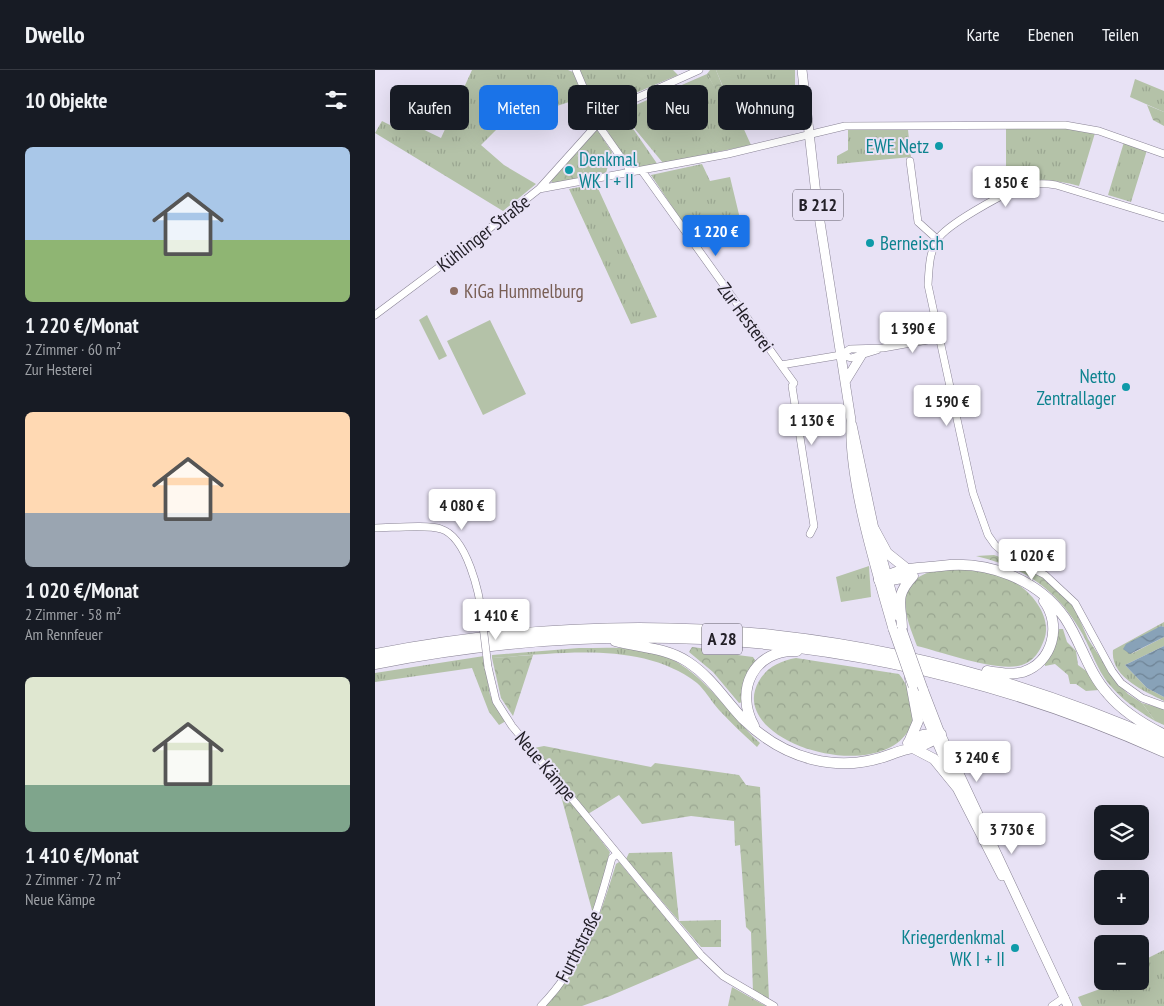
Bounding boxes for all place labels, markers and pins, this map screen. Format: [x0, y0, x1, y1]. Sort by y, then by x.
place label: EWE Netz [866, 134, 929, 158]
marker: EWE Netz [933, 140, 945, 152]
place label: Denkmal WK I + II [579, 147, 638, 193]
marker: Denkmal WK I + II [563, 164, 575, 176]
pin: 1 850 € [960, 166, 1052, 208]
pin: 1 220 € [670, 214, 762, 257]
place label: Berneisch [880, 231, 944, 255]
marker: Berneisch [864, 237, 876, 249]
place label: KiGa Hummelburg [464, 279, 584, 303]
marker: KiGa Hummelburg [448, 285, 460, 297]
pin: 1 390 € [867, 312, 959, 354]
place label: Netto Zentrallager [1036, 364, 1117, 410]
marker: Netto Zentrallager [1120, 381, 1132, 393]
pin: 1 590 € [901, 384, 993, 427]
pin: 1 130 € [766, 404, 858, 446]
pin: 4 080 € [416, 488, 508, 531]
pin: 1 020 € [986, 538, 1078, 581]
pin: 1 410 € [450, 598, 542, 641]
pin: 3 240 € [931, 740, 1023, 783]
pin: 3 730 € [966, 812, 1058, 855]
place label: Kriegerdenkmal WK I + II [902, 925, 1006, 971]
marker: Kriegerdenkmal WK I + II [1009, 942, 1021, 954]

